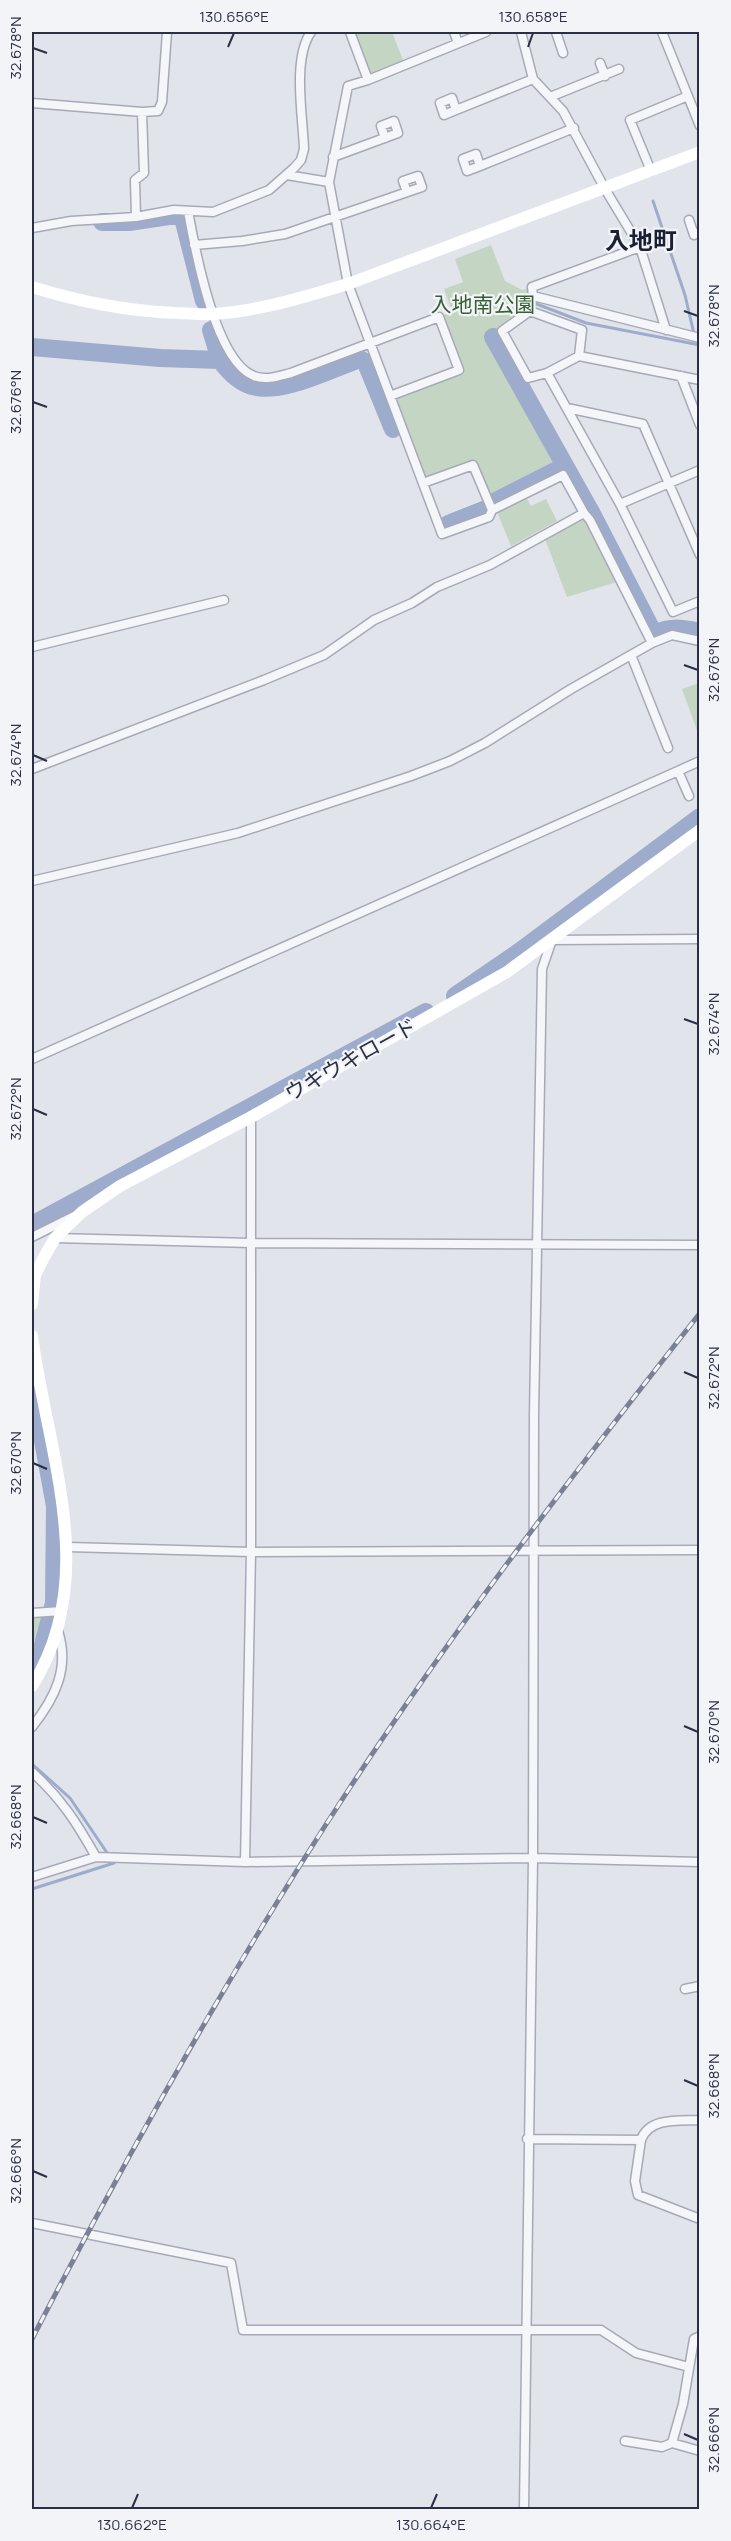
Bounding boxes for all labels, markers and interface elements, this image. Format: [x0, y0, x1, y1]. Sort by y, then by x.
text: 130.656°E [199, 6, 269, 27]
text: 130.658°E [498, 6, 568, 27]
text: 32.678°N [5, 16, 26, 80]
district label: 入地町 [605, 223, 677, 256]
text: 32.678°N [703, 284, 724, 348]
park label: 入地南公園 [431, 290, 536, 318]
text: 32.676°N [5, 370, 26, 434]
text: 32.676°N [703, 638, 724, 702]
text: 32.674°N [5, 724, 26, 786]
text: 32.674°N [703, 993, 724, 1055]
street label: ウキウキロード [279, 1011, 422, 1107]
text: 32.672°N [5, 1077, 26, 1141]
text: 32.672°N [703, 1346, 724, 1410]
text: 32.670°N [5, 1431, 26, 1495]
text: 32.670°N [703, 1700, 724, 1764]
text: 32.668°N [5, 1785, 26, 1850]
text: 32.668°N [703, 2054, 724, 2119]
text: 32.666°N [5, 2138, 26, 2204]
text: 32.666°N [703, 2407, 724, 2473]
text: 130.662°E [97, 2514, 167, 2535]
text: 130.664°E [396, 2514, 466, 2535]

